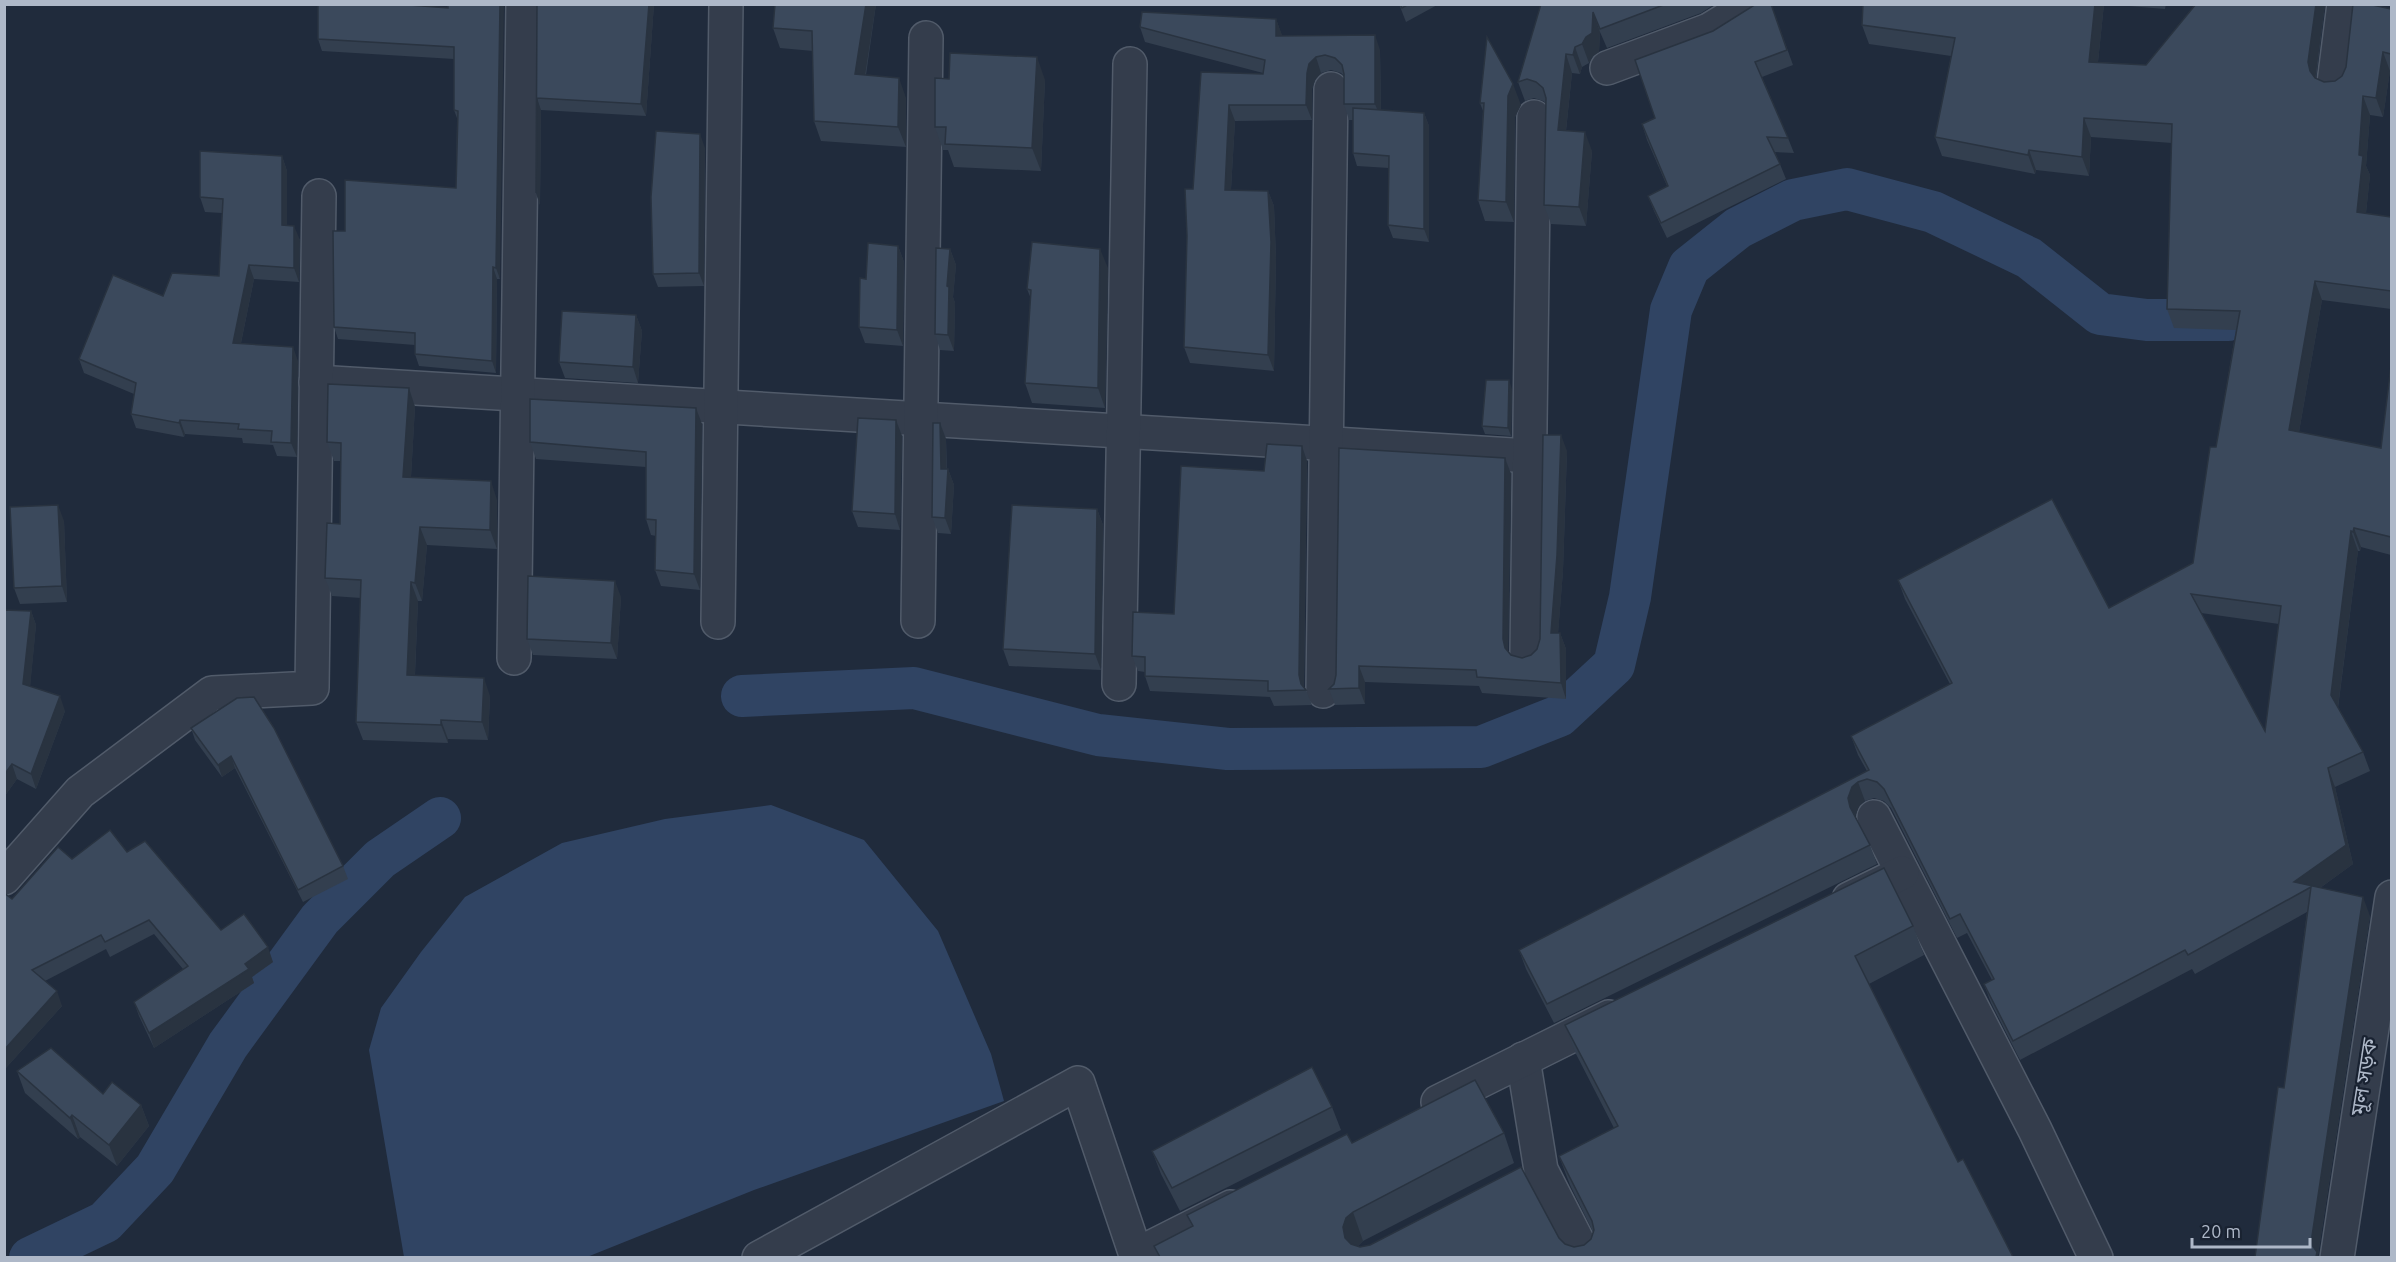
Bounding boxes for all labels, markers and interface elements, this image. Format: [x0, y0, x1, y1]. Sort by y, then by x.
street label: মূল সড়ক [2345, 1035, 2383, 1119]
scale bar [2192, 1211, 2310, 1249]
text: 20 m [2201, 1221, 2241, 1241]

